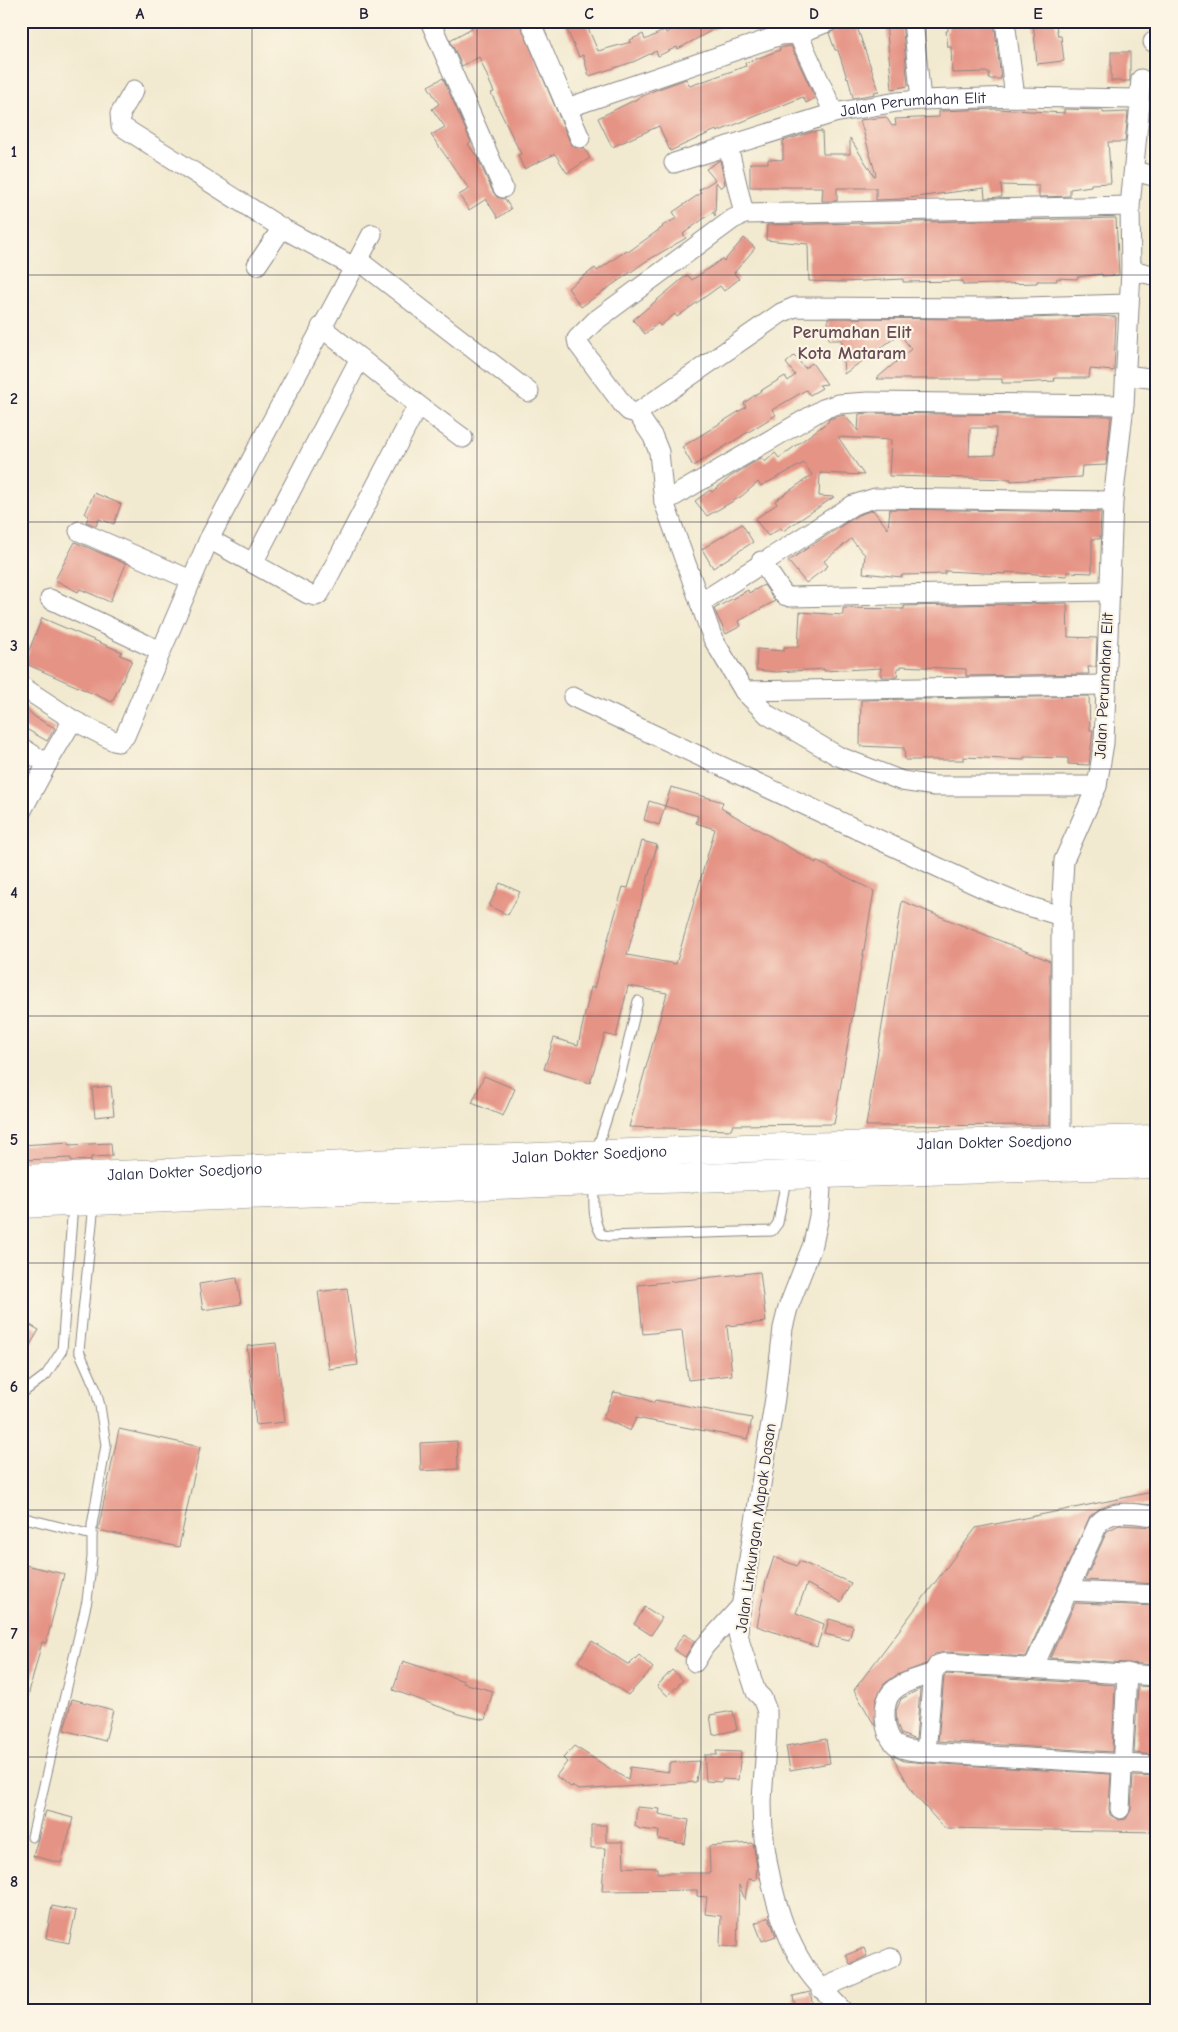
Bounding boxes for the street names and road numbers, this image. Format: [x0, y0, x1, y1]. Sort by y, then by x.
street label: Jalan Perumahan Elit [839, 89, 986, 121]
street label: Jalan Perumahan Elit [1091, 612, 1117, 759]
street label: Jalan Dokter Soedjono [917, 1132, 1072, 1153]
street label: Jalan Dokter Soedjono [512, 1142, 667, 1167]
street label: Jalan Dokter Soedjono [107, 1160, 263, 1184]
street label: Jalan Linkungan Mapak Dasan [732, 1422, 780, 1634]

